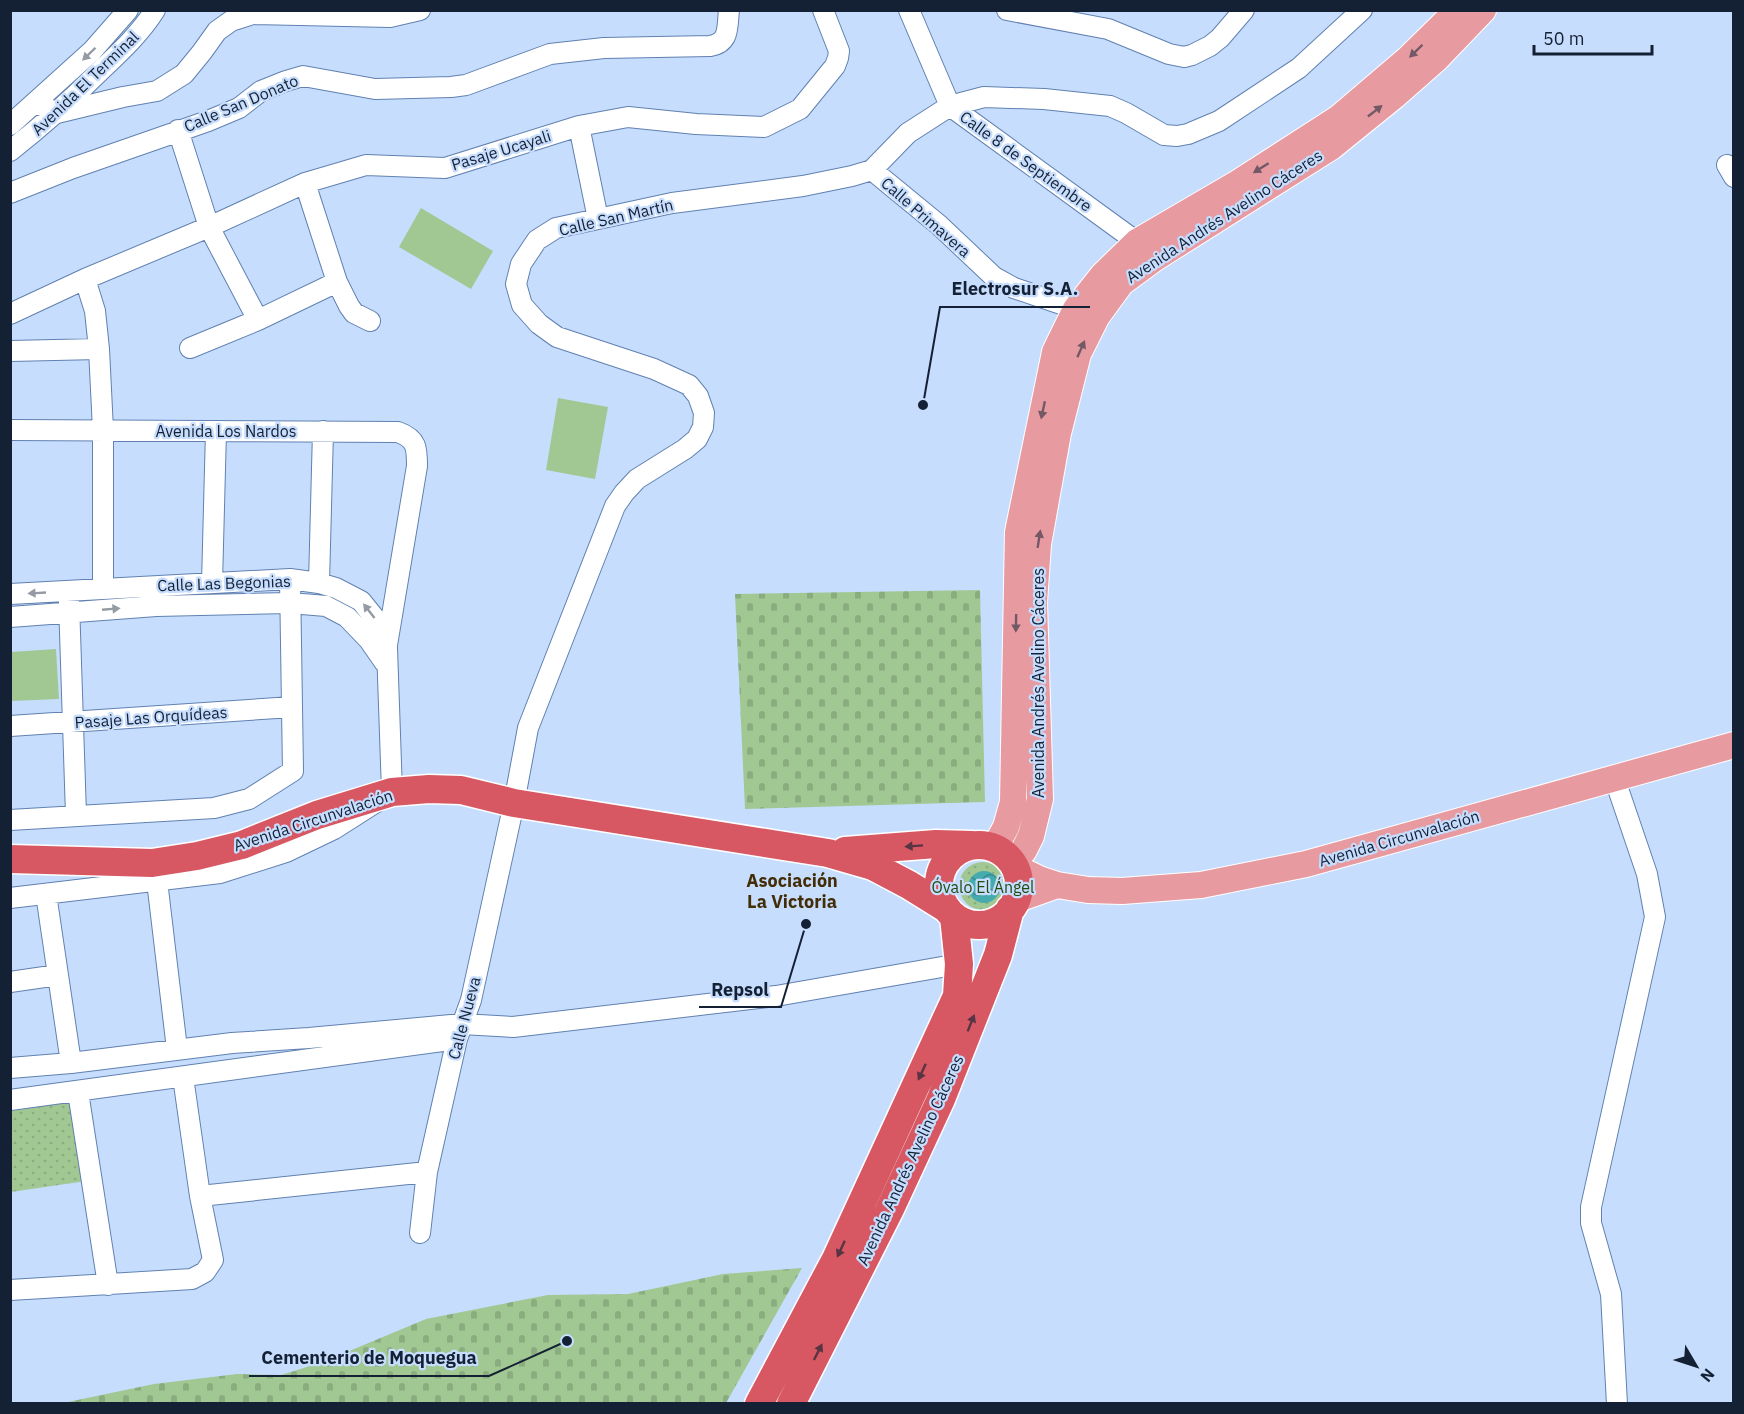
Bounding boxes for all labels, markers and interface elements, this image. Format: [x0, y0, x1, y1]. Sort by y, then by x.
scale bar [1534, 18, 1652, 56]
street label: Avenida El Terminal [27, 27, 143, 139]
text: 50 m [1543, 27, 1585, 50]
one-way arrow [1408, 44, 1423, 58]
one-way arrow [83, 46, 97, 60]
street label: Calle San Donato [181, 70, 301, 136]
one-way arrow [1367, 105, 1383, 118]
street label: Calle 8 de Septiembre [956, 106, 1096, 216]
street label: Pasaje Ucayali [449, 125, 553, 175]
street label: Avenida Andrés Avelino Cáceres [1122, 145, 1326, 287]
one-way arrow [1253, 162, 1269, 174]
street label: Calle Primavera [877, 173, 975, 262]
street label: Calle San Martín [557, 194, 675, 240]
callout: Electrosur S.A. [940, 271, 1090, 307]
text: Electrosur S.A. [952, 277, 1078, 300]
one-way arrow [1077, 340, 1086, 358]
one-way arrow [1038, 401, 1047, 420]
street label: Avenida Los Nardos [155, 421, 297, 441]
one-way arrow [1035, 529, 1044, 548]
street label: Avenida Andrés Avelino Cáceres [1028, 568, 1048, 798]
street label: Calle Las Begonias [157, 571, 291, 595]
one-way arrow [27, 588, 46, 597]
one-way arrow [363, 603, 376, 619]
one-way arrow [101, 605, 120, 614]
one-way arrow [1011, 614, 1021, 633]
street label: Pasaje Las Orquídeas [74, 702, 228, 732]
street label: Avenida Circunvalación [231, 785, 395, 855]
street label: Avenida Circunvalación [1316, 805, 1482, 871]
one-way arrow [904, 841, 923, 851]
district label: Asociación La Victoria [746, 869, 838, 913]
park label: Óvalo El Ángel [932, 876, 1034, 897]
callout: Repsol [699, 971, 781, 1007]
street label: Calle Nueva [443, 974, 485, 1062]
text: Repsol [711, 978, 769, 1001]
one-way arrow [966, 1013, 976, 1031]
street label: Avenida Andrés Avelino Cáceres [852, 1051, 968, 1269]
one-way arrow [918, 1064, 927, 1081]
one-way arrow [836, 1241, 845, 1258]
north arrow [1666, 1336, 1726, 1396]
callout: Cementerio de Moquegua [249, 1340, 489, 1376]
one-way arrow [813, 1343, 823, 1360]
text: Cementerio de Moquegua [261, 1346, 477, 1369]
text: N [1696, 1365, 1719, 1386]

